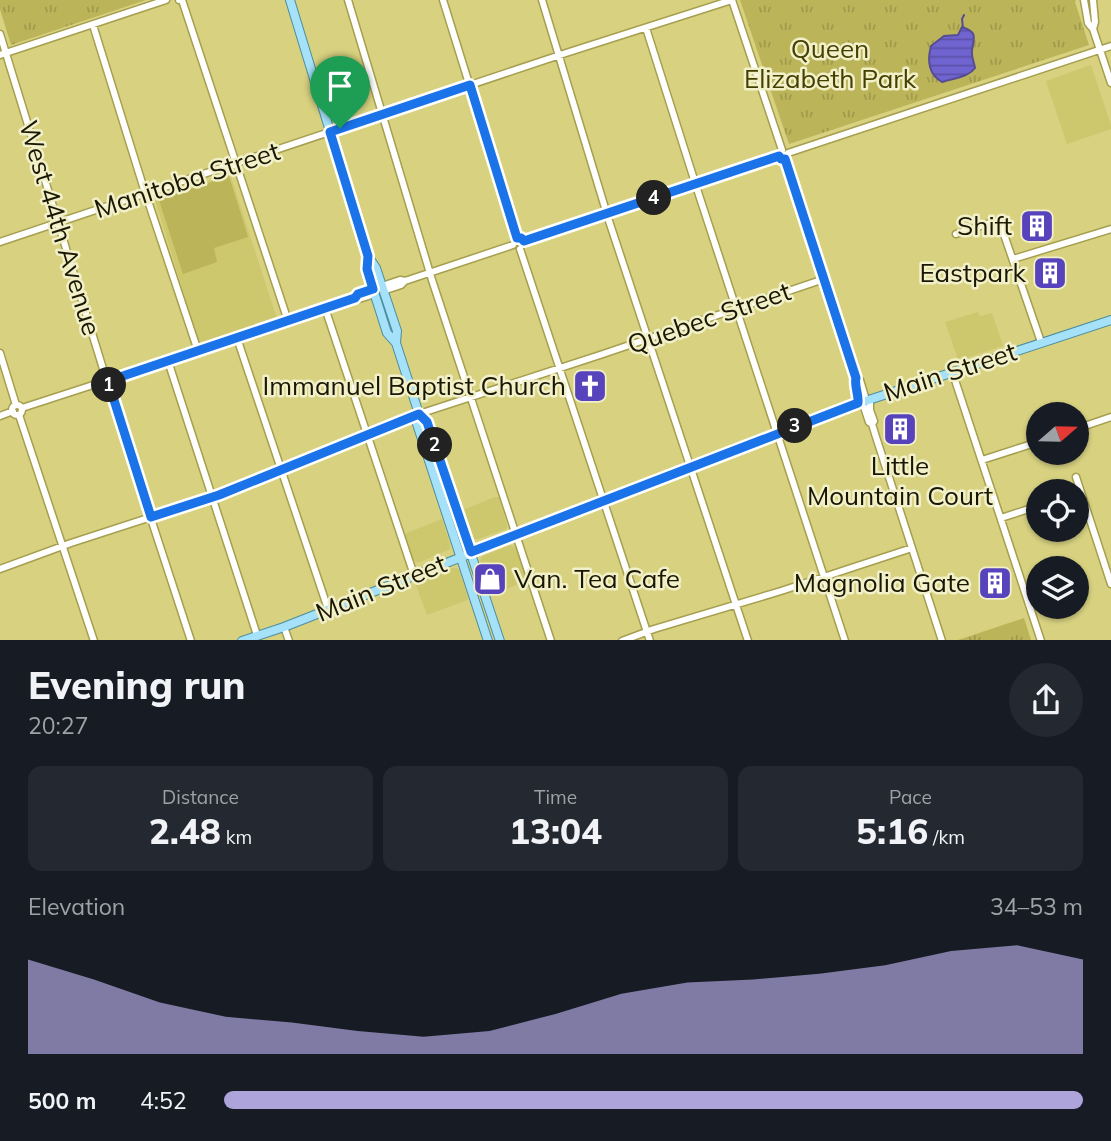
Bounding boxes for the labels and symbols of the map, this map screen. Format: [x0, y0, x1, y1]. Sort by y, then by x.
park label: Queen Elizabeth Park [744, 32, 917, 95]
pin [310, 56, 370, 128]
street label: West 44th Avenue [12, 116, 109, 339]
street label: Manitoba Street [90, 134, 284, 225]
pin: 4 [636, 180, 672, 216]
building icon: Shift [1018, 207, 1056, 245]
place label: Shift [957, 209, 1012, 242]
building icon: Eastpark [1031, 254, 1069, 292]
place label: Eastpark [919, 256, 1027, 289]
street label: Quebec Street [623, 274, 795, 361]
street label: Main Street [879, 335, 1021, 409]
church icon: Immanuel Baptist Church [571, 367, 609, 405]
pin: 1 [92, 368, 126, 402]
place label: Immanuel Baptist Church [263, 369, 566, 402]
north arrow [1026, 402, 1088, 466]
pin: 3 [778, 408, 812, 444]
building icon: Little Mountain Court [881, 410, 919, 448]
pin: 2 [418, 428, 452, 462]
place label: Little Mountain Court [807, 449, 993, 512]
street label: Main Street [311, 546, 451, 629]
shop icon: Van. Tea Cafe [471, 560, 509, 598]
place label: Van. Tea Cafe [514, 562, 680, 595]
building icon: Magnolia Gate [976, 564, 1014, 602]
place label: Magnolia Gate [794, 566, 970, 599]

